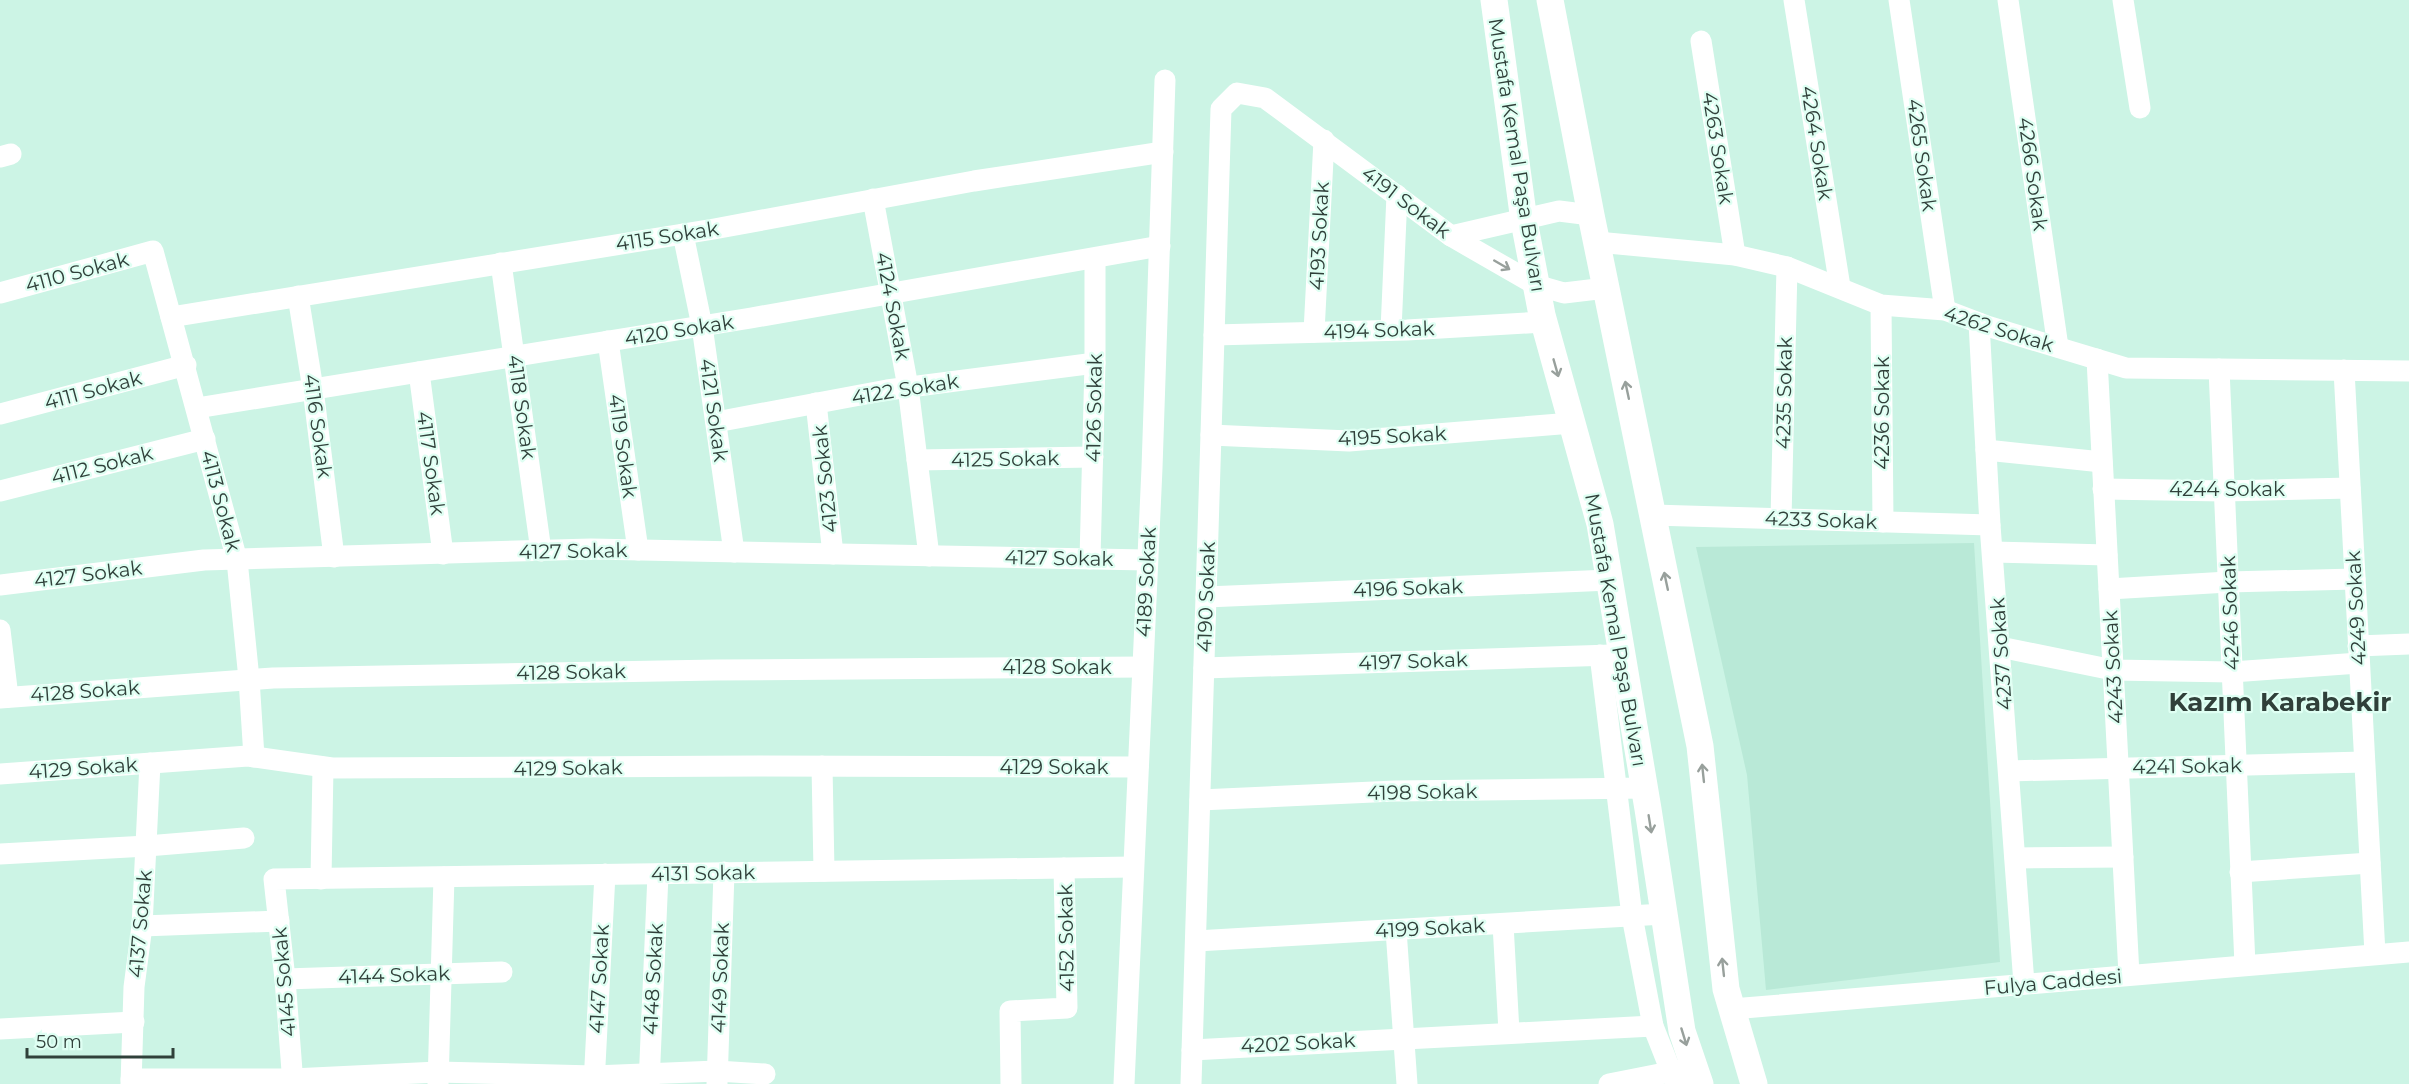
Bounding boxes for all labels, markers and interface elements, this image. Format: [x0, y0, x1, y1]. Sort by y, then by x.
street label: Mustafa Kemal Paşa Bulvarı [1483, 16, 1551, 294]
street label: 4264 Sokak [1796, 84, 1838, 202]
street label: 4263 Sokak [1697, 90, 1739, 206]
street label: 4265 Sokak [1902, 97, 1942, 213]
street label: 4266 Sokak [2013, 116, 2053, 232]
street label: 4191 Sokak [1357, 161, 1455, 243]
street label: 4193 Sokak [1304, 181, 1334, 291]
street label: 4115 Sokak [614, 216, 720, 256]
street label: 4110 Sokak [23, 247, 131, 297]
street label: 4124 Sokak [871, 250, 915, 362]
one-way arrow [1493, 259, 1510, 271]
street label: 4262 Sokak [1941, 301, 2057, 357]
street label: 4120 Sokak [623, 310, 735, 350]
street label: 4194 Sokak [1323, 316, 1435, 344]
street label: 4235 Sokak [1771, 336, 1797, 449]
street label: 4118 Sokak [503, 353, 541, 461]
street label: 4126 Sokak [1081, 353, 1107, 463]
street label: 4236 Sokak [1870, 356, 1894, 470]
street label: 4121 Sokak [695, 357, 733, 463]
one-way arrow [1551, 358, 1562, 377]
street label: 4111 Sokak [42, 365, 144, 415]
street label: 4122 Sokak [850, 369, 960, 409]
street label: 4116 Sokak [299, 372, 337, 480]
one-way arrow [1621, 381, 1632, 401]
street label: 4119 Sokak [604, 392, 642, 500]
street label: 4117 Sokak [412, 410, 450, 516]
street label: 4195 Sokak [1337, 421, 1447, 451]
street label: 4123 Sokak [807, 424, 843, 534]
street label: 4112 Sokak [49, 441, 155, 489]
street label: 4125 Sokak [951, 446, 1059, 472]
street label: 4113 Sokak [196, 448, 246, 554]
street label: 4244 Sokak [2169, 477, 2285, 501]
street label: Mustafa Kemal Paşa Bulvarı [1580, 492, 1652, 768]
street label: 4233 Sokak [1764, 506, 1878, 534]
street label: 4189 Sokak [1131, 526, 1161, 638]
street label: 4127 Sokak [518, 538, 628, 564]
street label: 4190 Sokak [1192, 541, 1220, 653]
street label: 4127 Sokak [1004, 545, 1114, 571]
street label: 4249 Sokak [2341, 550, 2371, 666]
street label: 4127 Sokak [33, 555, 143, 593]
street label: 4246 Sokak [2216, 555, 2244, 671]
one-way arrow [1660, 572, 1671, 592]
street label: 4196 Sokak [1353, 574, 1463, 602]
street label: 4237 Sokak [1985, 597, 2017, 711]
street label: 4243 Sokak [2098, 609, 2128, 724]
street label: 4197 Sokak [1358, 647, 1468, 675]
street label: 4128 Sokak [1002, 655, 1112, 679]
street label: 4128 Sokak [516, 659, 626, 685]
street label: 4128 Sokak [29, 675, 141, 707]
district label: Kazım Karabekir [2168, 686, 2392, 718]
street label: 4129 Sokak [28, 752, 138, 784]
street label: 4241 Sokak [2132, 753, 2242, 779]
street label: 4129 Sokak [513, 755, 623, 781]
street label: 4129 Sokak [999, 755, 1109, 779]
one-way arrow [1697, 763, 1708, 783]
street label: 4198 Sokak [1367, 779, 1477, 805]
one-way arrow [1645, 814, 1656, 833]
street label: 4131 Sokak [651, 860, 755, 886]
street label: 4137 Sokak [123, 869, 157, 979]
street label: 4152 Sokak [1053, 884, 1079, 992]
street label: 4199 Sokak [1374, 913, 1486, 943]
street label: 4149 Sokak [706, 922, 734, 1034]
street label: 4148 Sokak [638, 923, 668, 1035]
street label: 4147 Sokak [584, 924, 614, 1034]
street label: 4145 Sokak [267, 926, 301, 1038]
one-way arrow [1717, 957, 1728, 977]
street label: 4144 Sokak [338, 961, 450, 989]
street label: Fulya Caddesi [1983, 964, 2123, 1000]
scale bar [27, 1021, 172, 1059]
one-way arrow [1679, 1027, 1690, 1046]
street label: 4202 Sokak [1240, 1028, 1356, 1058]
text: 50 m [36, 1031, 82, 1053]

